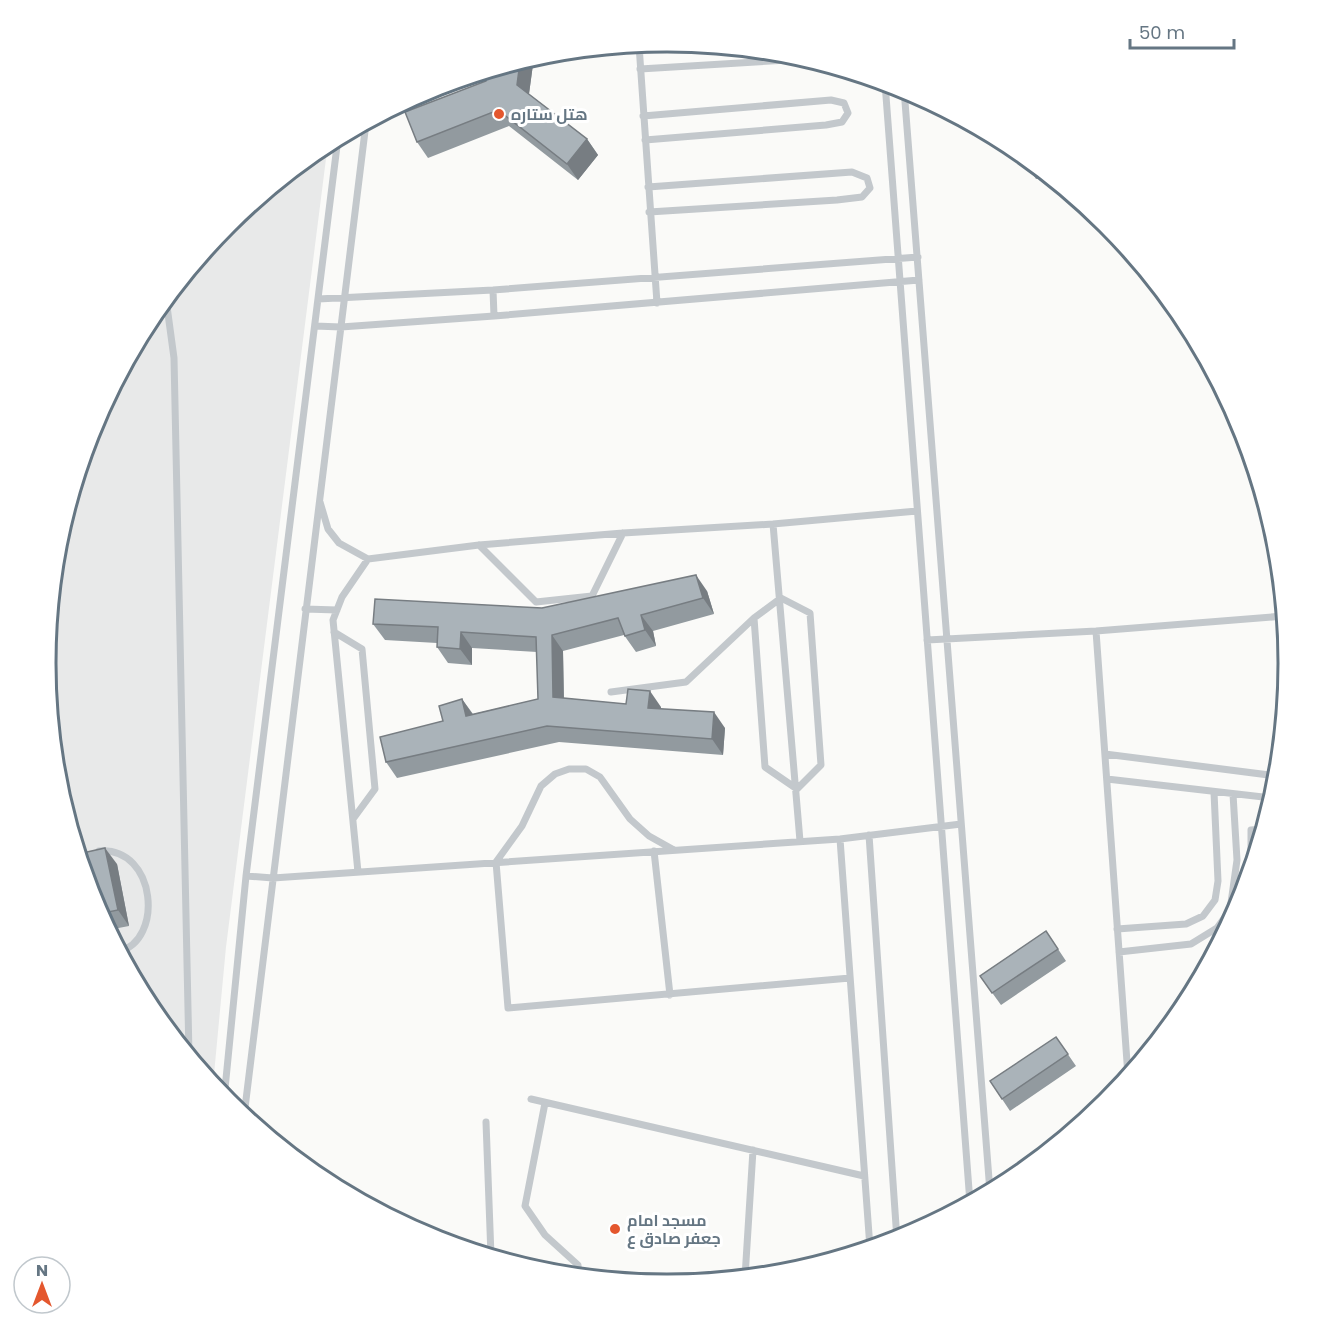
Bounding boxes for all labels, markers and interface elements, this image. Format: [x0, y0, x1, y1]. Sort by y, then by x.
scale bar [1130, 12, 1234, 50]
text: 50 m [1139, 20, 1185, 45]
place label: هتل ستاره [511, 103, 588, 126]
marker: هتل ستاره [492, 107, 506, 121]
place label: مسجد امام جعفر صادق ع [627, 1209, 721, 1250]
marker: مسجد امام جعفر صادق ع [608, 1222, 622, 1236]
north arrow [12, 1255, 72, 1315]
text: N [36, 1259, 48, 1282]

